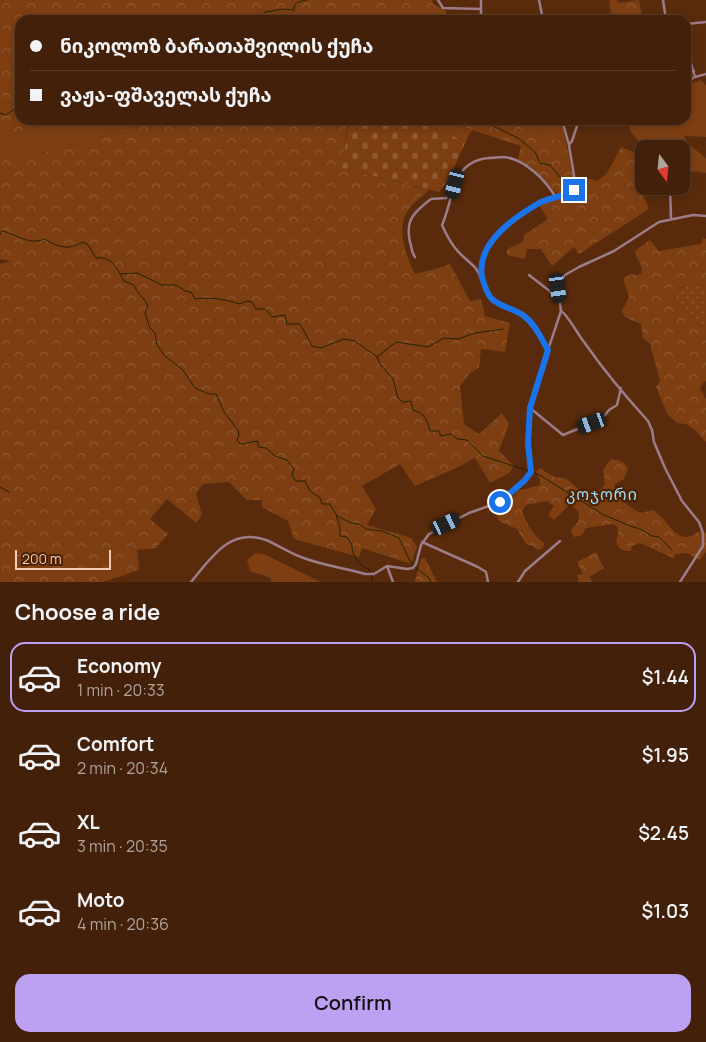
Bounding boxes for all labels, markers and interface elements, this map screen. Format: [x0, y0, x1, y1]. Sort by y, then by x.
text: ნიკოლოზ ბარათაშვილის ქუჩა [60, 33, 373, 59]
text: ვაჟა-ფშაველას ქუჩა [60, 82, 272, 108]
north arrow [635, 140, 690, 195]
map controls [635, 140, 690, 195]
car [444, 168, 465, 200]
route end [563, 179, 585, 201]
car [548, 272, 567, 304]
car [575, 411, 608, 435]
district label: კოჯორი [566, 483, 638, 505]
route start [489, 491, 511, 513]
car [429, 511, 462, 537]
scale bar [15, 547, 111, 570]
text: 200 m [22, 549, 62, 568]
text: Choose a ride [15, 597, 160, 627]
text: Economy [77, 653, 161, 679]
icon: car [17, 655, 62, 700]
text: $1.44 [642, 664, 689, 690]
text: 1 min · 20:33 [77, 679, 165, 701]
text: Comfort [77, 731, 154, 757]
icon: car [17, 733, 62, 778]
text: $1.95 [642, 742, 689, 768]
text: 2 min · 20:34 [77, 757, 168, 779]
text: XL [77, 809, 100, 835]
icon: car [17, 811, 62, 856]
text: $2.45 [638, 820, 689, 846]
text: 3 min · 20:35 [77, 835, 168, 857]
text: Moto [77, 887, 124, 913]
icon: car [17, 889, 62, 934]
text: $1.03 [642, 898, 689, 924]
text: 4 min · 20:36 [77, 913, 169, 935]
button: Confirm [15, 974, 691, 1032]

